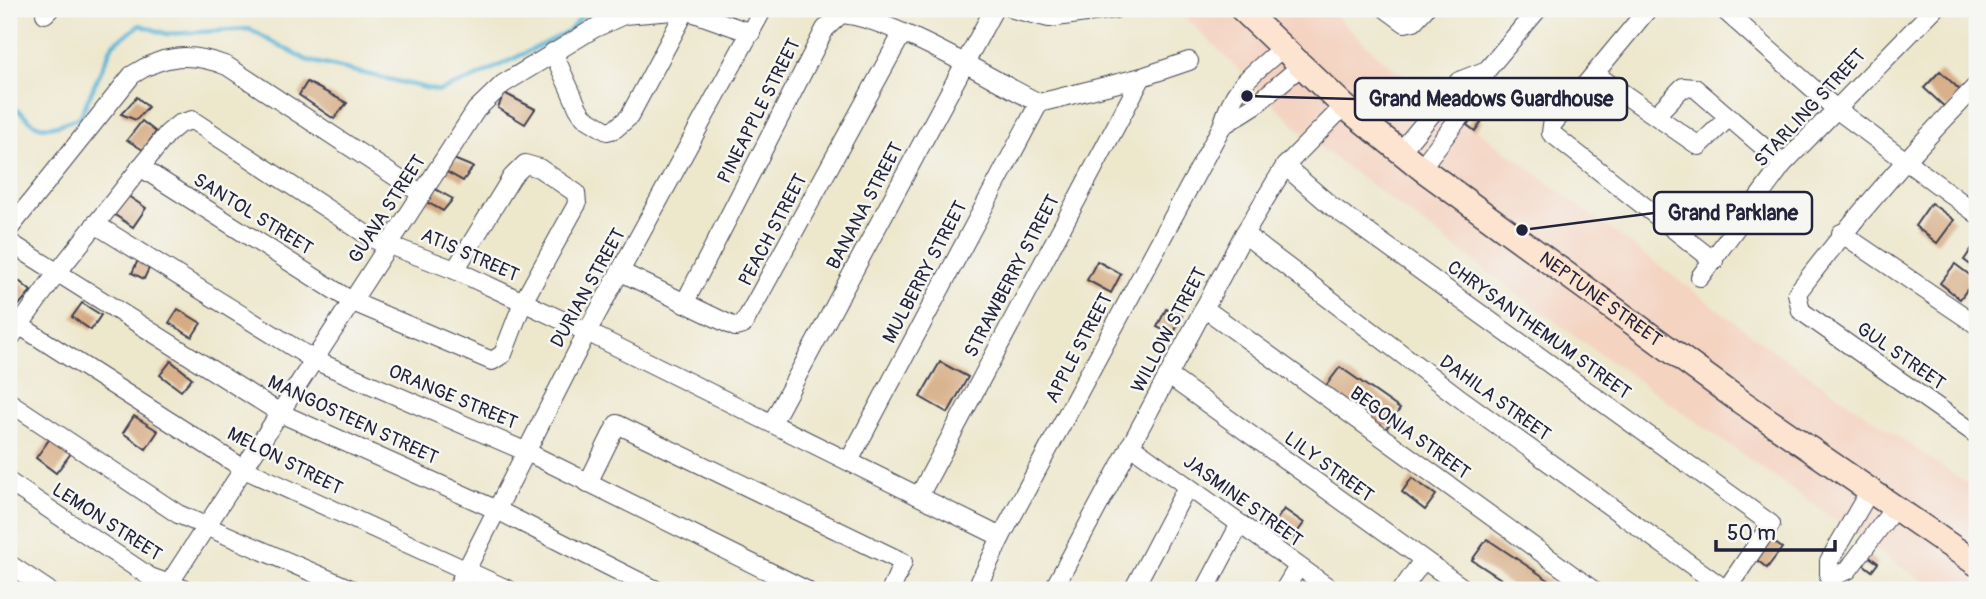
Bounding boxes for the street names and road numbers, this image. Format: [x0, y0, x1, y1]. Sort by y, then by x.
street label: PINEAPPLE STREET [712, 34, 806, 188]
street label: STARLING STREET [1749, 44, 1871, 172]
street label: BANANA STREET [821, 138, 909, 274]
street label: GUAVA STREET [343, 150, 431, 268]
street label: SANTOL STREET [189, 168, 317, 260]
street label: PEACH STREET [733, 170, 813, 290]
street label: STRAWBERRY STREET [959, 191, 1065, 361]
street label: MULBERRY STREET [877, 197, 973, 347]
street label: ATIS STREET [417, 223, 523, 287]
street label: DURIAN STREET [545, 224, 631, 352]
street label: NEPTUNE STREET [1534, 246, 1667, 352]
street label: CHRYSANTHEMUM STREET [1442, 255, 1636, 405]
street label: WILLOW STREET [1126, 263, 1212, 397]
street label: APPLE STREET [1040, 289, 1118, 407]
street label: GUL STREET [1852, 317, 1950, 395]
street label: DAHILA STREET [1435, 350, 1555, 446]
street label: ORANGE STREET [385, 359, 521, 435]
street label: MANGOSTEEN STREET [264, 370, 442, 470]
street label: BEGONIA STREET [1345, 381, 1475, 485]
street label: MELON STREET [223, 422, 347, 500]
street label: LILY STREET [1280, 426, 1378, 508]
street label: JASMINE STREET [1179, 450, 1307, 552]
street label: LEMON STREET [48, 478, 166, 566]

